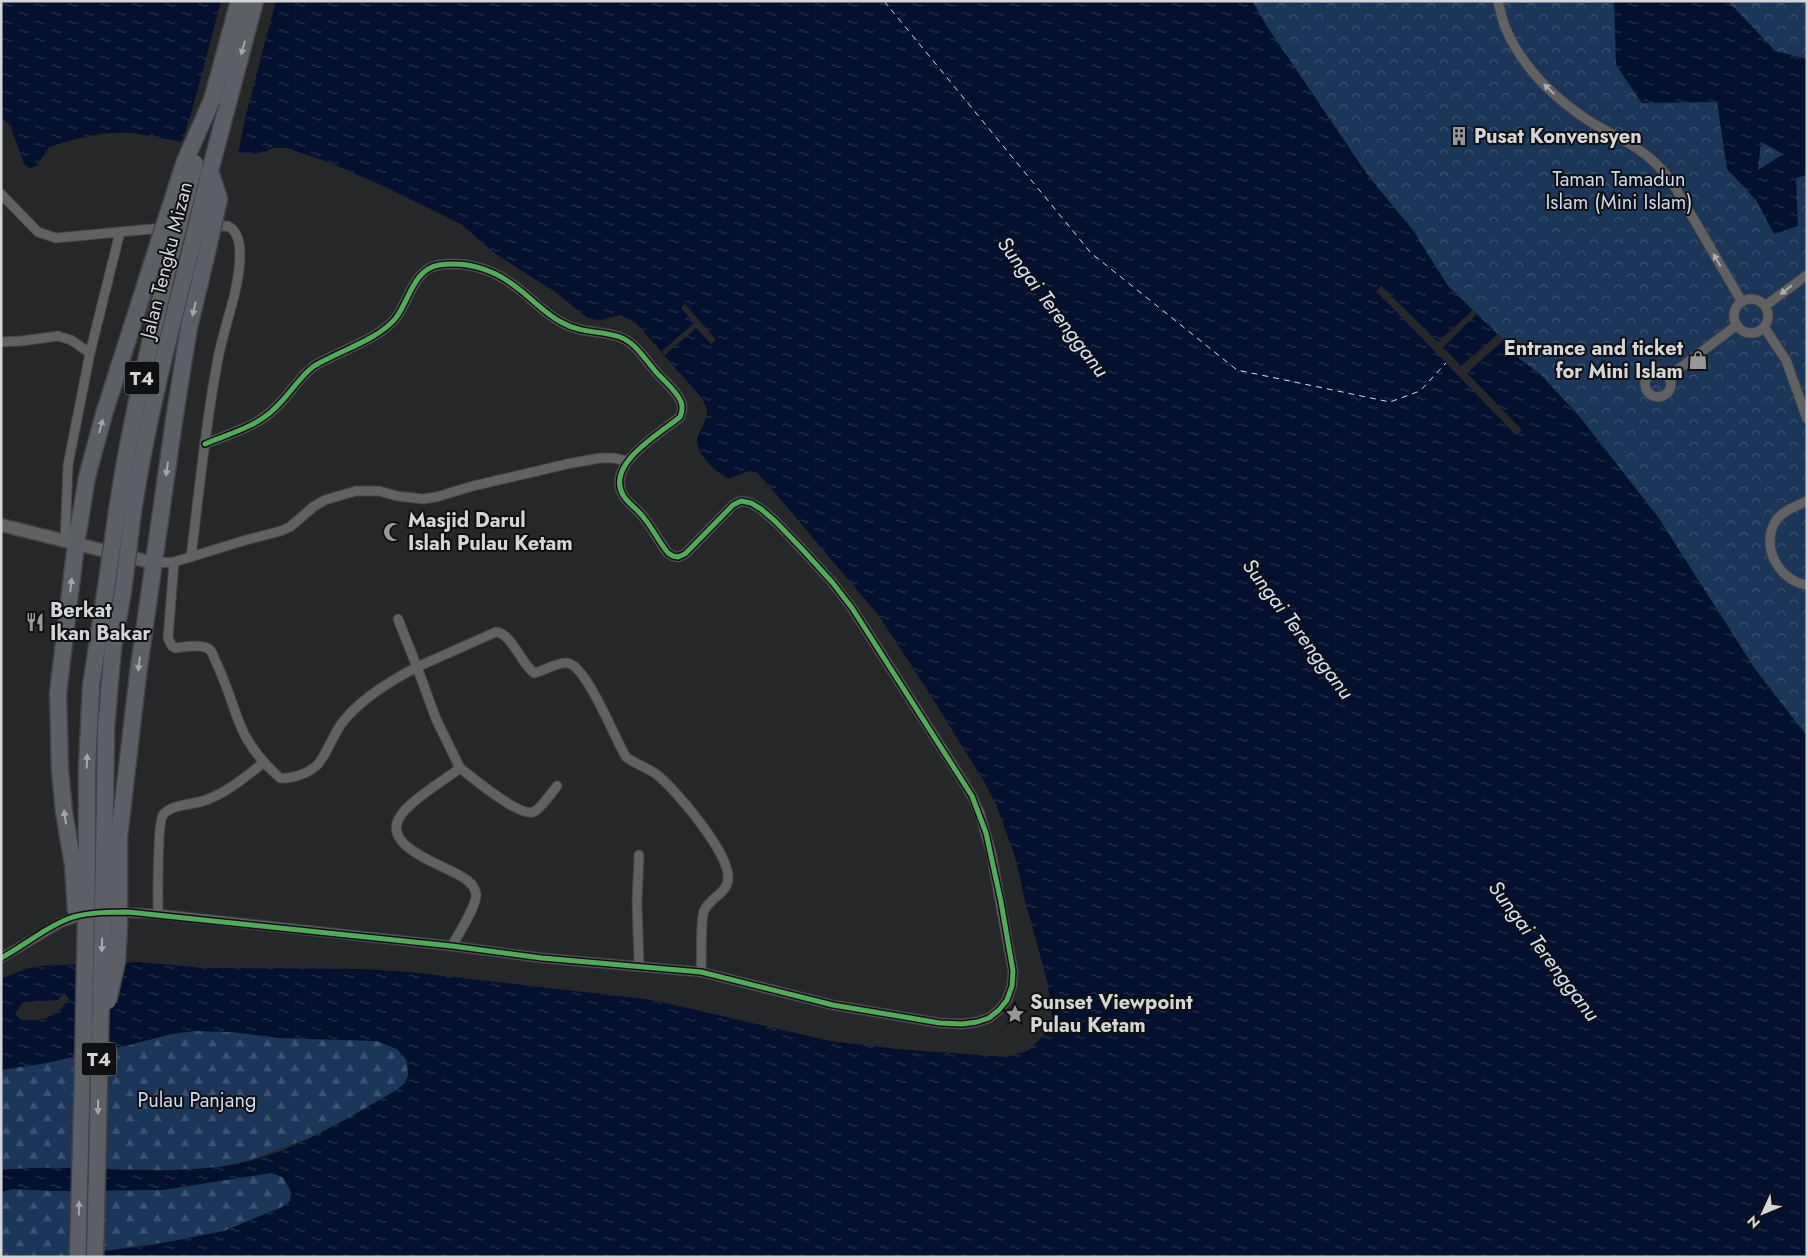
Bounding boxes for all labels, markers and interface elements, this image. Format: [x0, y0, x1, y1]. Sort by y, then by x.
one-way arrow [239, 41, 247, 56]
one-way arrow [1543, 83, 1555, 95]
place label: Pusat Konvensyen [1474, 122, 1642, 151]
building icon: Pusat Konvensyen [1448, 125, 1470, 147]
park label: Taman Tamadun Islam (Mini Islam) [1545, 165, 1693, 217]
street label: Jalan Tengku Mizan [132, 179, 200, 344]
water label: Sungai Terengganu [990, 230, 1116, 384]
one-way arrow [1713, 253, 1722, 266]
one-way arrow [1780, 285, 1793, 296]
one-way arrow [190, 301, 198, 316]
place label: Entrance and ticket for Mini Islam [1504, 334, 1684, 386]
shop icon: Entrance and ticket for Mini Islam [1687, 349, 1709, 371]
road number: T4 [124, 362, 160, 394]
one-way arrow [97, 418, 105, 433]
one-way arrow [163, 461, 171, 477]
place label: Masjid Darul Islah Pulau Ketam [408, 506, 573, 558]
mosque icon: Masjid Darul Islah Pulau Ketam [382, 521, 404, 543]
water label: Sungai Terengganu [1235, 552, 1361, 706]
one-way arrow [67, 577, 75, 593]
place label: Berkat Ikan Bakar [50, 596, 152, 648]
restaurant icon: Berkat Ikan Bakar [24, 611, 46, 633]
one-way arrow [135, 657, 143, 673]
one-way arrow [83, 752, 91, 768]
one-way arrow [61, 808, 69, 824]
water label: Sungai Terengganu [1481, 874, 1607, 1028]
one-way arrow [98, 937, 106, 953]
place label: Sunset Viewpoint Pulau Ketam [1030, 988, 1193, 1040]
place icon: Sunset Viewpoint Pulau Ketam [1004, 1003, 1026, 1025]
road number: T4 [82, 1042, 116, 1076]
park label: Pulau Panjang [138, 1086, 256, 1115]
one-way arrow [94, 1099, 102, 1115]
north arrow [1738, 1188, 1788, 1238]
one-way arrow [75, 1200, 83, 1216]
text: N [1743, 1211, 1765, 1233]

